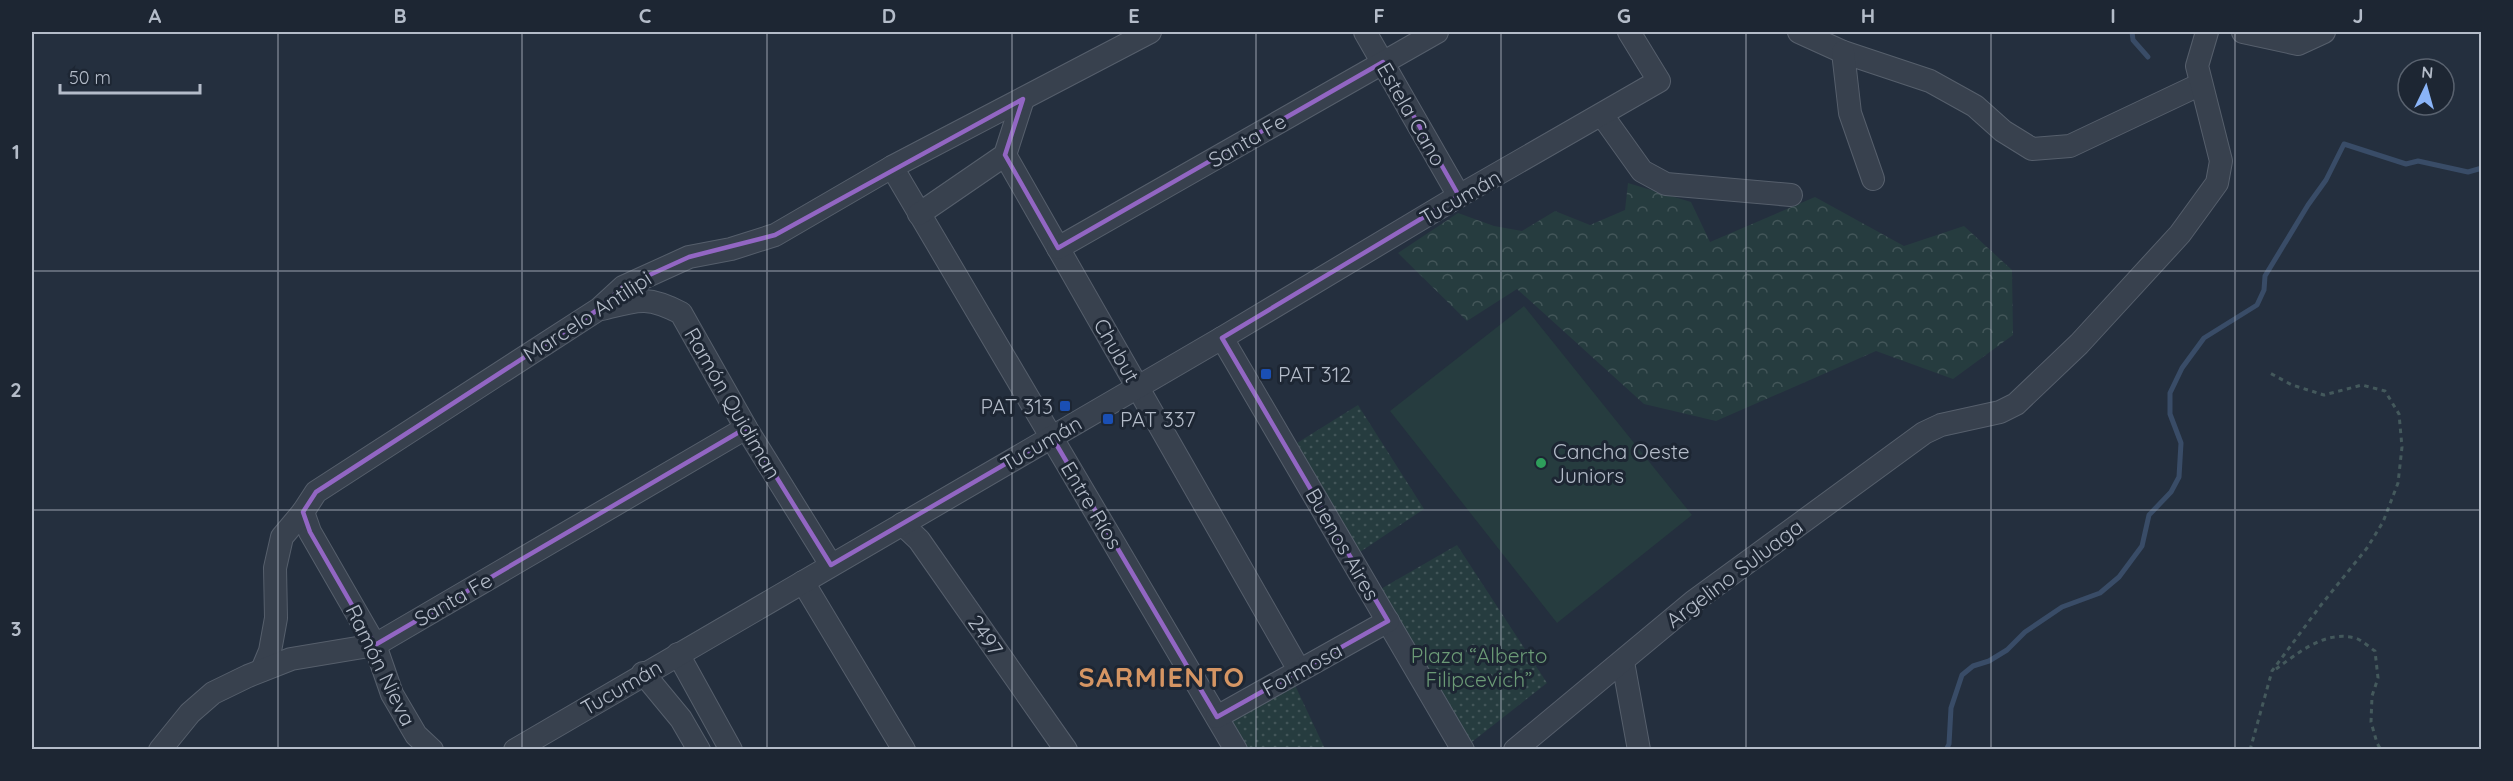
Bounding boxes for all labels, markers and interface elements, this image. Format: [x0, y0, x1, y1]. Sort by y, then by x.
text: A [149, 3, 162, 28]
text: B [393, 3, 407, 28]
text: C [639, 3, 652, 28]
text: D [882, 3, 896, 28]
text: E [1128, 3, 1140, 28]
text: F [1373, 3, 1385, 28]
text: G [1617, 3, 1631, 28]
text: H [1861, 3, 1875, 28]
text: I [2110, 3, 2116, 28]
text: J [2352, 3, 2364, 28]
scale bar [60, 57, 200, 95]
north arrow [2396, 57, 2456, 117]
street label: Estela Cano [1372, 58, 1452, 170]
text: N [2421, 62, 2434, 83]
text: 50 m [69, 66, 111, 89]
street label: Santa Fe [1203, 107, 1291, 173]
text: 1 [12, 139, 20, 164]
street label: Tucumán [1415, 163, 1505, 231]
street label: Marcelo Antilipi [518, 265, 656, 367]
street label: Chubut [1088, 313, 1146, 387]
street label: Ramón Quidiman [679, 323, 787, 483]
place label: PAT 312 [1278, 361, 1351, 387]
marker: PAT 312 [1259, 367, 1273, 381]
text: 2 [10, 377, 22, 402]
place label: PAT 313 [981, 393, 1053, 419]
marker: PAT 313 [1058, 399, 1072, 413]
place label: PAT 337 [1120, 406, 1196, 432]
street label: Tucumán [996, 409, 1086, 477]
marker: PAT 337 [1101, 412, 1115, 426]
place label: Cancha Oeste Juniors [1553, 438, 1690, 488]
marker: Cancha Oeste Juniors [1534, 456, 1548, 470]
street label: Entre Ríos [1056, 457, 1128, 553]
street label: Buenos Aires [1300, 483, 1386, 605]
street label: Argelino Suluaga [1660, 513, 1808, 633]
street label: Santa Fe [409, 566, 497, 632]
street label: Ramón Nieva [340, 600, 422, 730]
street label: 2497 [963, 610, 1009, 661]
text: 3 [11, 616, 21, 641]
street label: Formosa [1258, 637, 1346, 701]
park label: Plaza “Alberto Filipcevich” [1411, 642, 1547, 692]
street label: Tucumán [576, 653, 666, 721]
district label: SARMIENTO [1078, 660, 1246, 694]

